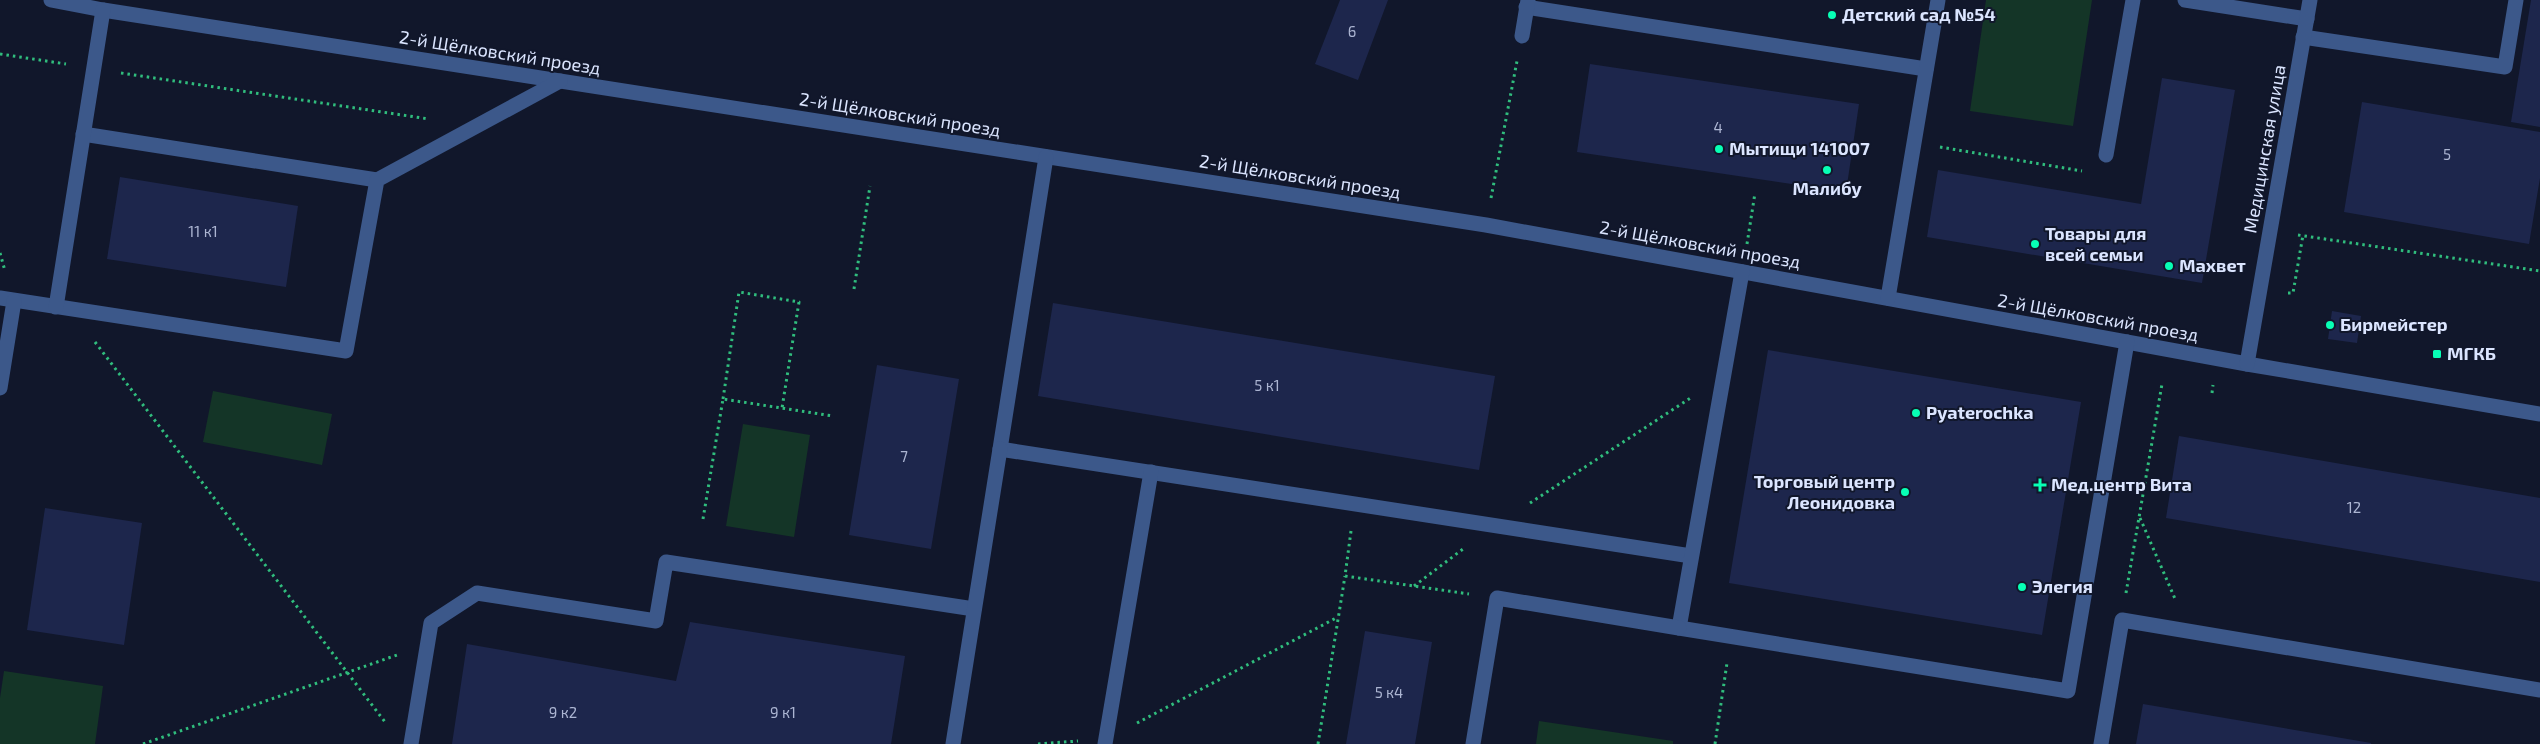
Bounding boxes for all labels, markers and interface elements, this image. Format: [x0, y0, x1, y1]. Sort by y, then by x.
place label: Детский сад №54 [1842, 3, 1996, 25]
marker: Детский сад №54 [1826, 9, 1838, 21]
house number: 6 [1348, 22, 1356, 40]
street label: 2-й Щёлковский проезд [398, 25, 602, 79]
street label: Медицинская улица [2238, 63, 2290, 235]
street label: 2-й Щёлковский проезд [798, 87, 1002, 141]
house number: 4 [1713, 118, 1723, 136]
place label: Мытищи 141007 [1729, 137, 1870, 159]
marker: Мытищи 141007 [1713, 143, 1725, 155]
house number: 5 [2443, 145, 2451, 163]
street label: 2-й Щёлковский проезд [1198, 149, 1402, 203]
marker: Малибу [1821, 164, 1833, 176]
place label: Малибу [1792, 177, 1862, 199]
street label: 2-й Щёлковский проезд [1598, 216, 1802, 273]
house number: 11 к1 [188, 222, 218, 240]
place label: Товары для всей семьи [2045, 222, 2146, 265]
marker: Товары для всей семьи [2029, 238, 2041, 250]
place label: Махвет [2179, 254, 2246, 276]
marker: Махвет [2163, 260, 2175, 272]
street label: 2-й Щёлковский проезд [1996, 289, 2200, 346]
place label: Бирмейстер [2340, 313, 2448, 335]
marker: Бирмейстер [2324, 319, 2336, 331]
place label: МГКБ [2447, 342, 2496, 364]
marker: МГКБ [2431, 348, 2443, 360]
house number: 5 к1 [1254, 376, 1280, 394]
place label: Pyaterochka [1926, 401, 2034, 423]
marker: Pyaterochka [1910, 407, 1922, 419]
house number: 7 [900, 447, 908, 465]
place label: Торговый центр Леонидовка [1754, 470, 1895, 513]
place label: Мед.центр Вита [2051, 473, 2192, 495]
marker: Мед.центр Вита [2033, 478, 2047, 492]
marker: Торговый центр Леонидовка [1899, 486, 1911, 498]
house number: 12 [2347, 498, 2361, 516]
place label: Элегия [2032, 575, 2093, 597]
marker: Элегия [2016, 581, 2028, 593]
house number: 5 к4 [1375, 683, 1403, 701]
house number: 9 к2 [549, 703, 577, 721]
house number: 9 к1 [770, 703, 796, 721]

